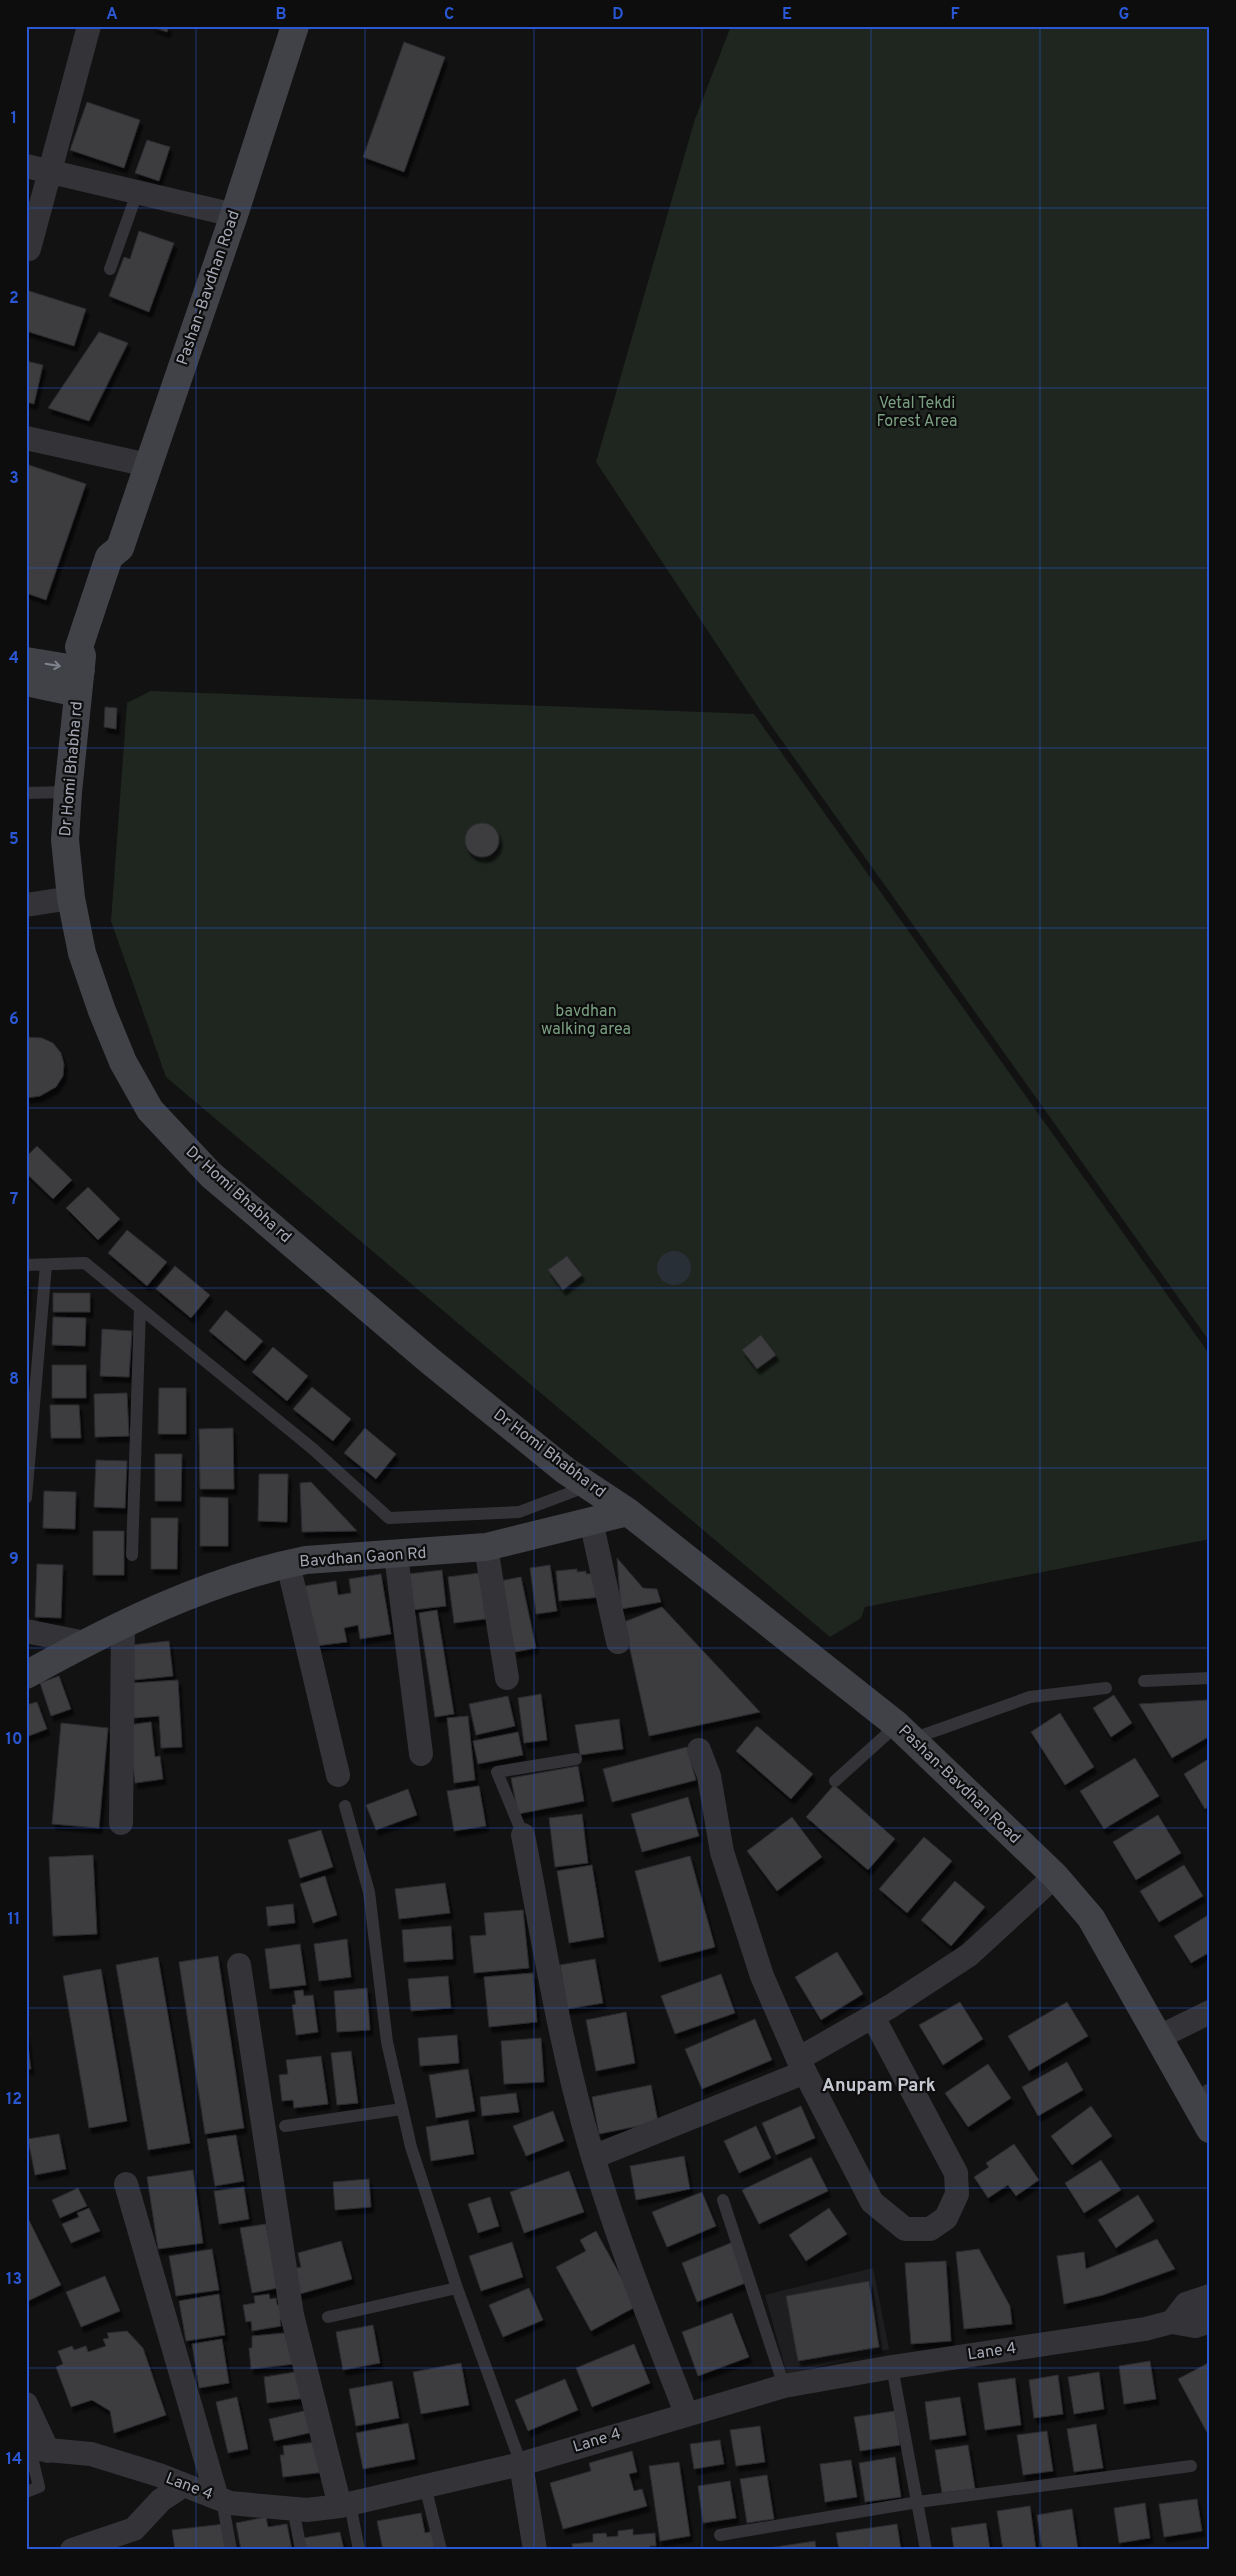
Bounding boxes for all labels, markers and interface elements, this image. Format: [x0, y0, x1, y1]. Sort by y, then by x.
text: A [106, 5, 118, 25]
text: B [275, 5, 287, 25]
text: C [444, 5, 454, 25]
text: D [612, 5, 624, 25]
text: E [782, 5, 792, 25]
text: F [950, 5, 960, 25]
text: G [1119, 5, 1129, 25]
text: 1 [11, 109, 17, 129]
street label: Pashan-Bavdhan Road [173, 208, 245, 368]
text: 2 [9, 289, 19, 309]
park label: Vetal Tekdi Forest Area [877, 394, 957, 432]
text: 3 [9, 469, 19, 489]
text: 4 [9, 649, 19, 669]
one-way arrow [45, 661, 61, 671]
street label: Dr Homi Bhabha rd [56, 701, 88, 837]
text: 5 [9, 830, 19, 850]
park label: bavdhan walking area [541, 1002, 631, 1040]
text: 6 [9, 1010, 19, 1030]
street label: Dr Homi Bhabha rd [181, 1142, 295, 1248]
text: 7 [10, 1190, 18, 1210]
text: 8 [9, 1370, 19, 1390]
street label: Dr Homi Bhabha rd [489, 1405, 609, 1503]
street label: Bavdhan Gaon Rd [299, 1544, 427, 1572]
text: 9 [9, 1550, 19, 1570]
street label: Pashan-Bavdhan Road [894, 1721, 1024, 1849]
text: 10 [6, 1730, 22, 1750]
text: 11 [8, 1910, 20, 1930]
district label: Anupam Park [822, 2075, 936, 2098]
text: 12 [6, 2090, 22, 2110]
text: 13 [6, 2270, 22, 2290]
street label: Lane 4 [966, 2339, 1018, 2365]
street label: Lane 4 [571, 2424, 623, 2458]
text: 14 [6, 2450, 22, 2470]
street label: Lane 4 [162, 2469, 216, 2505]

